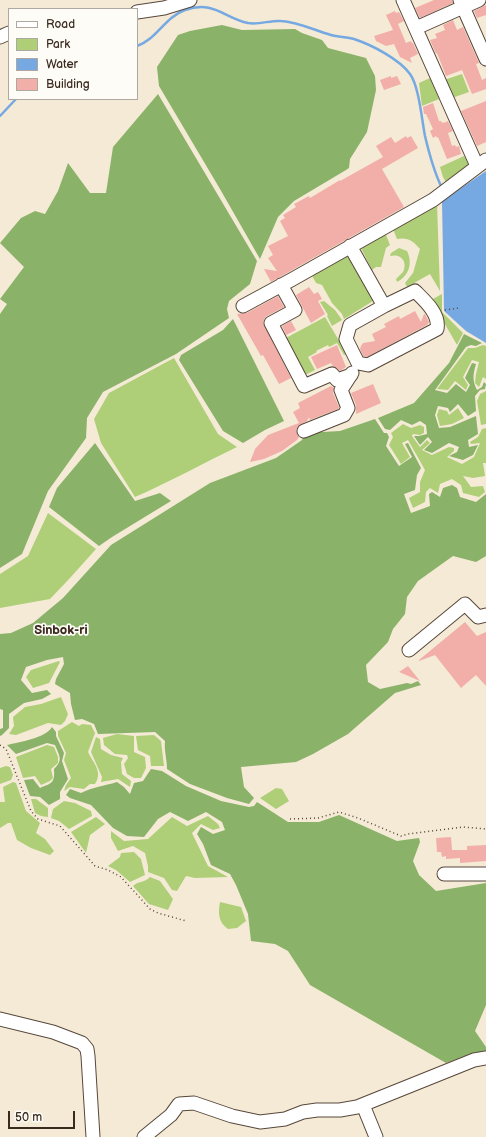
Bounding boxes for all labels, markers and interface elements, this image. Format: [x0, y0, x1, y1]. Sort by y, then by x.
legend [8, 8, 138, 100]
text: Road [46, 17, 75, 32]
text: Park [46, 37, 70, 52]
text: Water [46, 57, 78, 72]
text: Building [46, 77, 90, 92]
district label: Sinbok-ri [34, 623, 88, 639]
scale bar [10, 1103, 77, 1129]
text: 50 m [15, 1110, 42, 1125]

